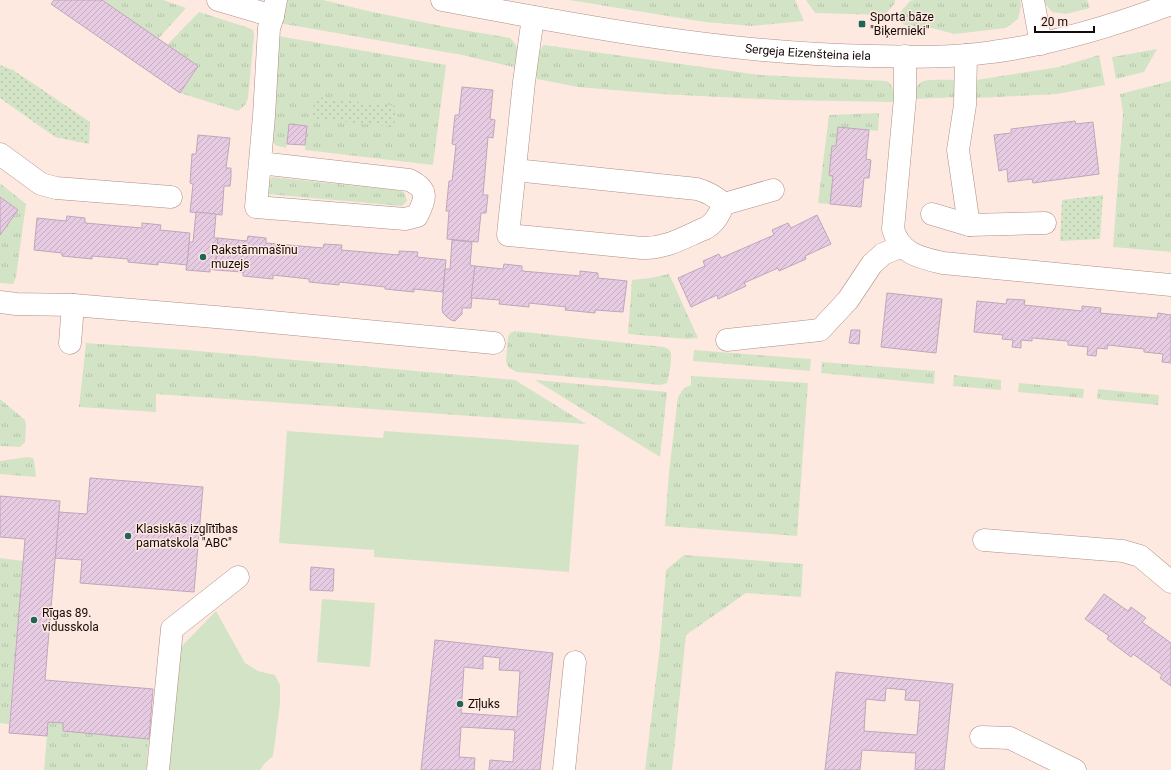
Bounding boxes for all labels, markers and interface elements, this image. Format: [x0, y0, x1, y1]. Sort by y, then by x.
scale bar [1035, 8, 1094, 34]
place label: Sporta bāze "Biķernieki" [870, 10, 934, 39]
text: 20 m [1041, 15, 1068, 29]
marker: Sporta bāze "Biķernieki" [857, 19, 867, 29]
street label: Sergeja Eizenšteina iela [744, 41, 871, 63]
place label: Rakstāmmašīnu muzejs [211, 243, 298, 271]
marker: Rakstāmmašīnu muzejs [198, 252, 208, 262]
place label: Klasiskās izglītības pamatskola "ABC" [136, 522, 238, 550]
marker: Klasiskās izglītības pamatskola "ABC" [123, 531, 133, 541]
place label: Rīgas 89. vidusskola [42, 606, 99, 634]
marker: Rīgas 89. vidusskola [29, 615, 39, 625]
place label: Zīļuks [468, 697, 500, 712]
marker: Zīļuks [455, 699, 465, 709]

